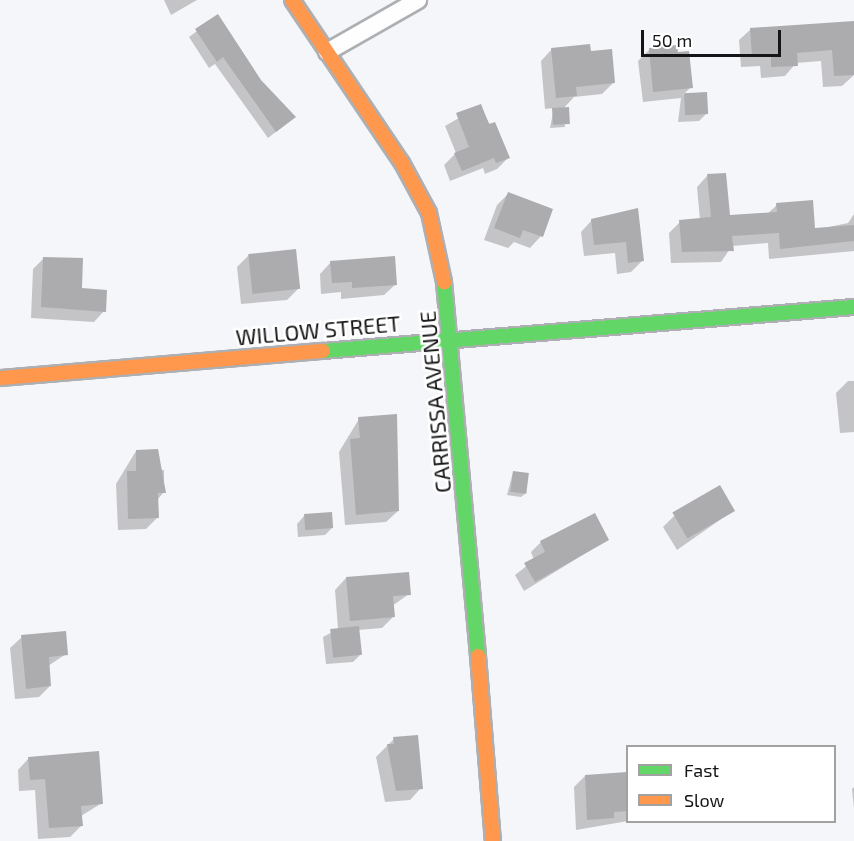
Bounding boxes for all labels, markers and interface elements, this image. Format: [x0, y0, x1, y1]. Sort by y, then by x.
scale bar [644, 18, 784, 56]
text: 50 m [652, 29, 692, 51]
street label: CARRISSA AVENUE [414, 309, 456, 495]
street label: WILLOW STREET [234, 310, 402, 350]
legend [626, 745, 836, 823]
text: Fast [684, 759, 719, 781]
text: Slow [684, 789, 724, 811]

